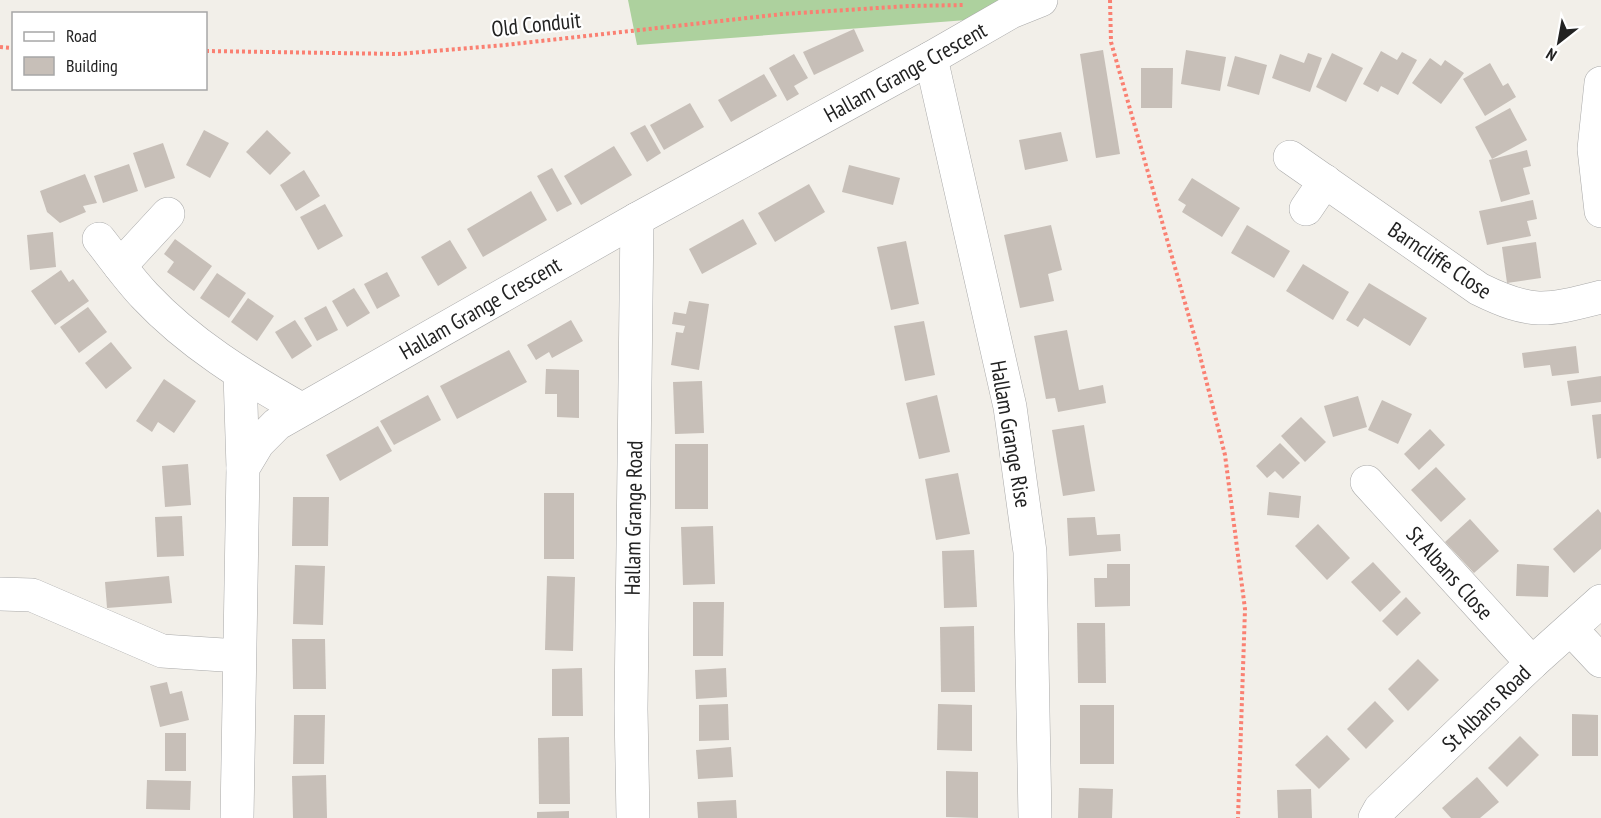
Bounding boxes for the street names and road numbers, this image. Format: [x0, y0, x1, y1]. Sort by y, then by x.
street label: Old Conduit [490, 5, 582, 43]
street label: Hallam Grange Crescent [819, 16, 991, 128]
street label: Barncliffe Close [1383, 215, 1497, 305]
street label: Hallam Grange Crescent [394, 250, 566, 366]
street label: Hallam Grange Rise [984, 358, 1038, 510]
street label: Hallam Grange Road [618, 440, 648, 596]
street label: St Albans Close [1401, 520, 1499, 626]
street label: St Albans Road [1436, 659, 1536, 757]

